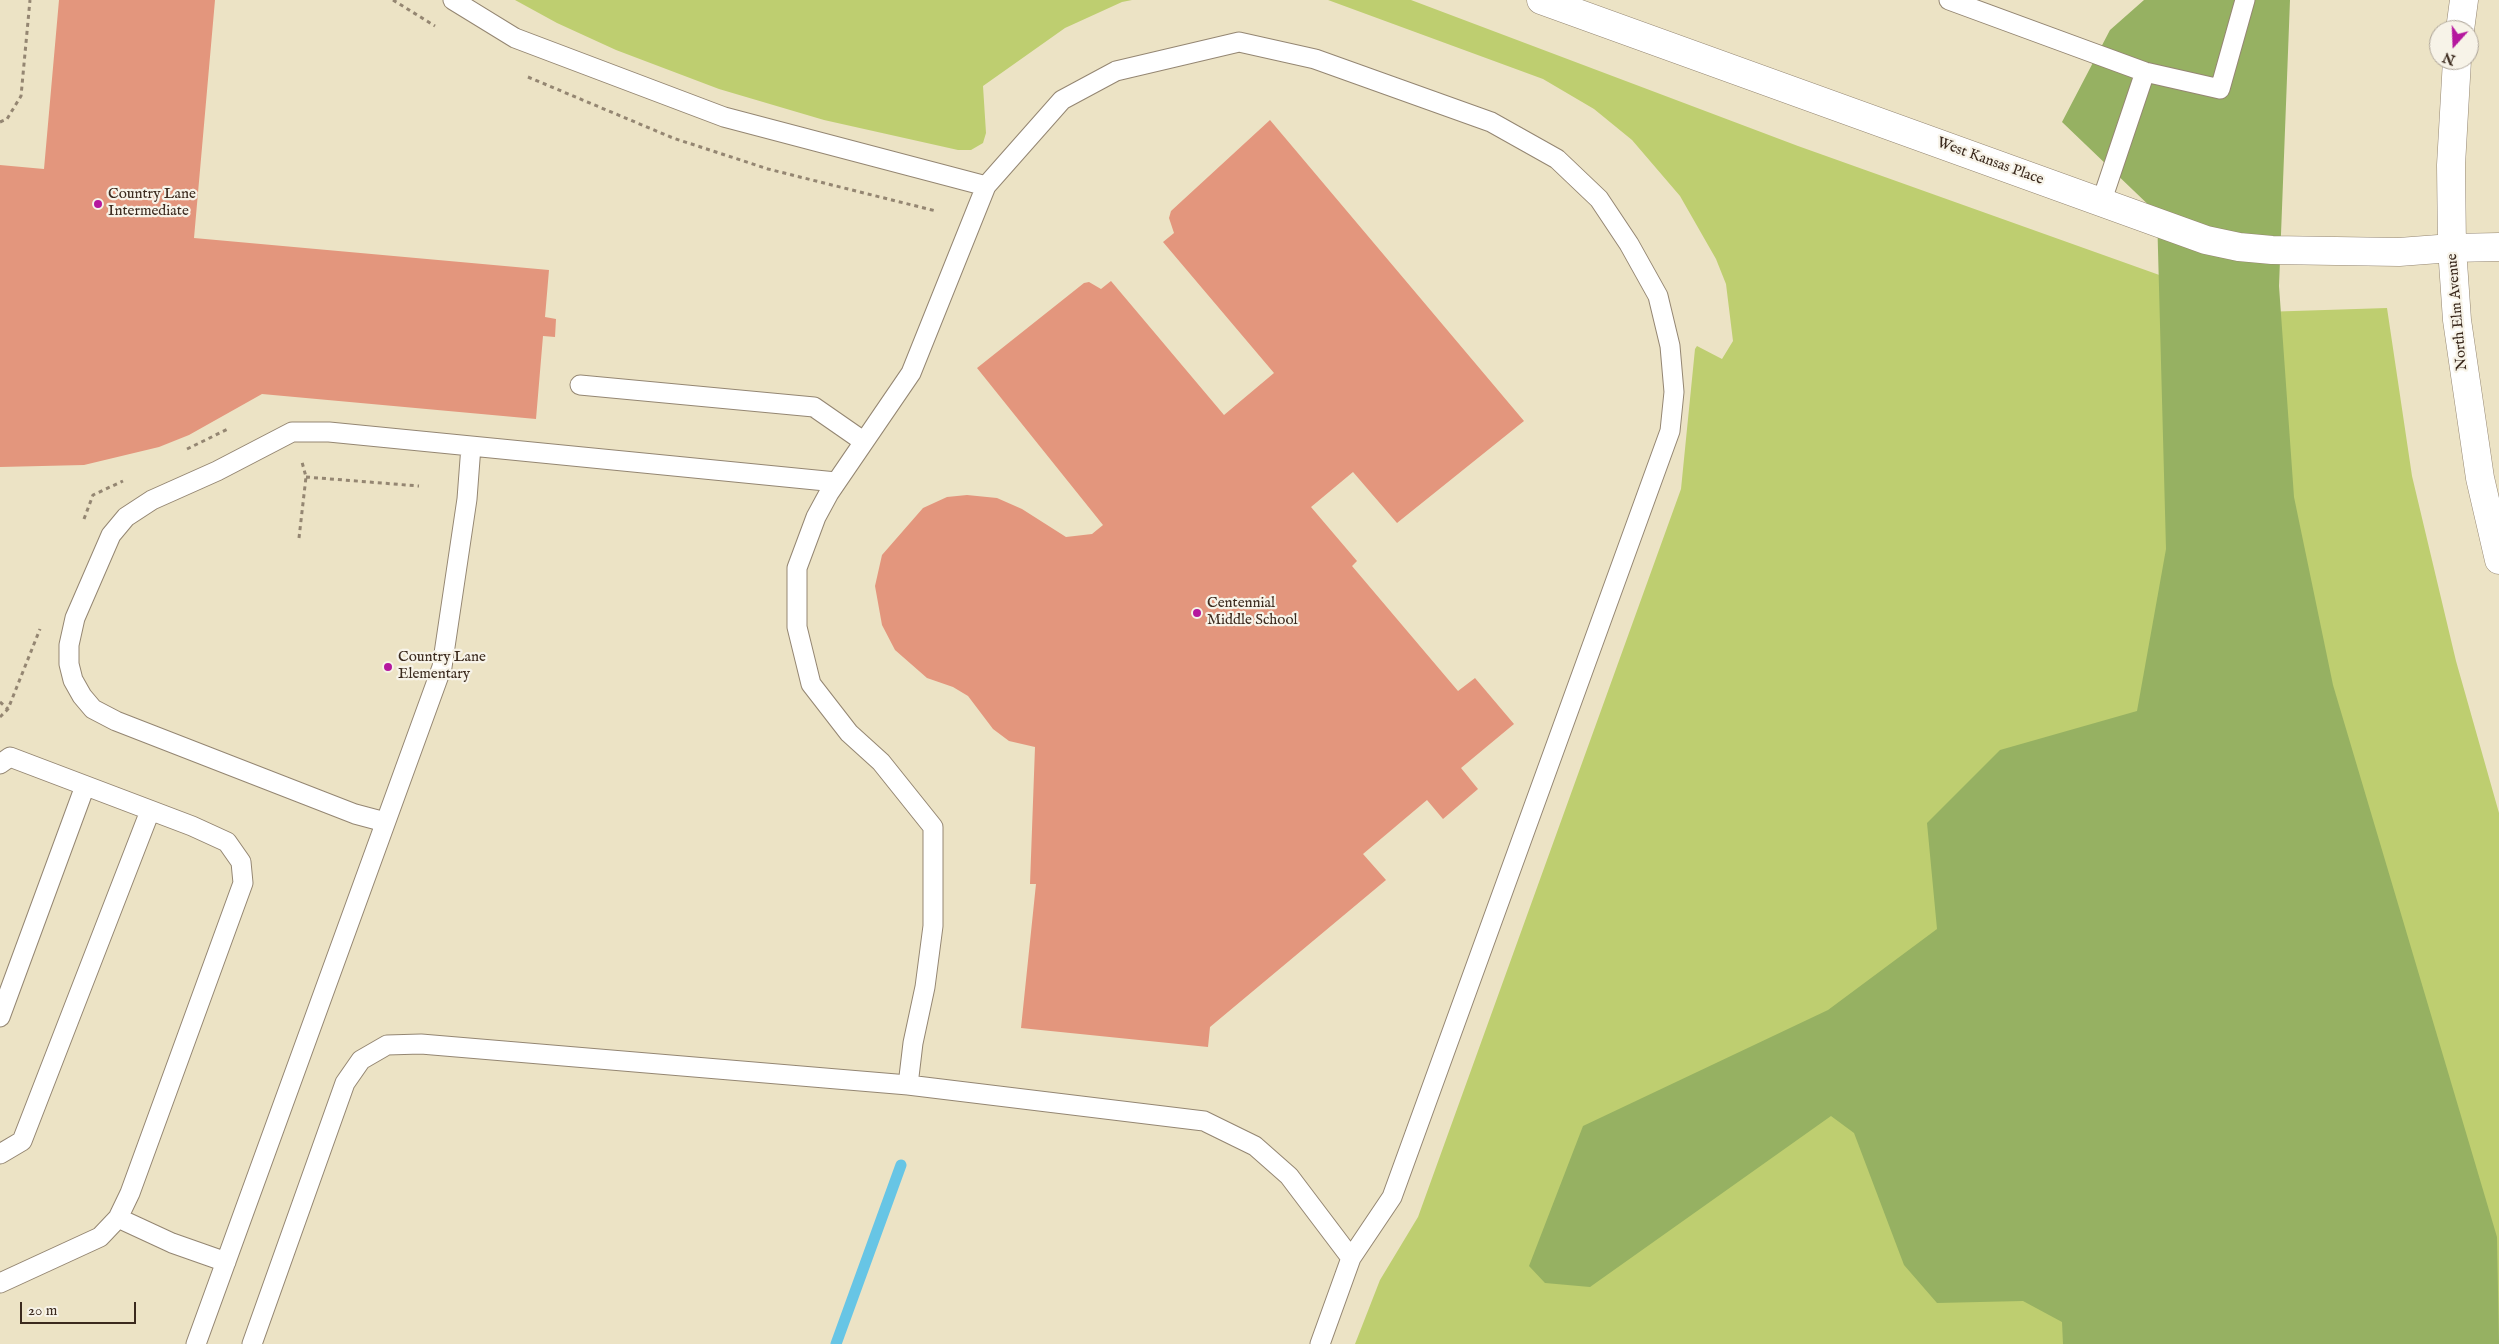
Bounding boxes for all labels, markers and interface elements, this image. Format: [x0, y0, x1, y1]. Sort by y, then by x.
north arrow [2429, 20, 2479, 70]
text: N [2440, 48, 2458, 69]
street label: West Kansas Place [1934, 134, 2046, 190]
place label: Country Lane Intermediate [108, 186, 196, 221]
marker: Country Lane Intermediate [92, 198, 104, 210]
street label: North Elm Avenue [2444, 253, 2472, 371]
place label: Centennial Middle School [1207, 595, 1298, 630]
marker: Centennial Middle School [1191, 607, 1203, 619]
place label: Country Lane Elementary [398, 649, 486, 684]
marker: Country Lane Elementary [382, 661, 394, 673]
scale bar [22, 1292, 139, 1324]
text: 20 m [28, 1301, 57, 1320]

